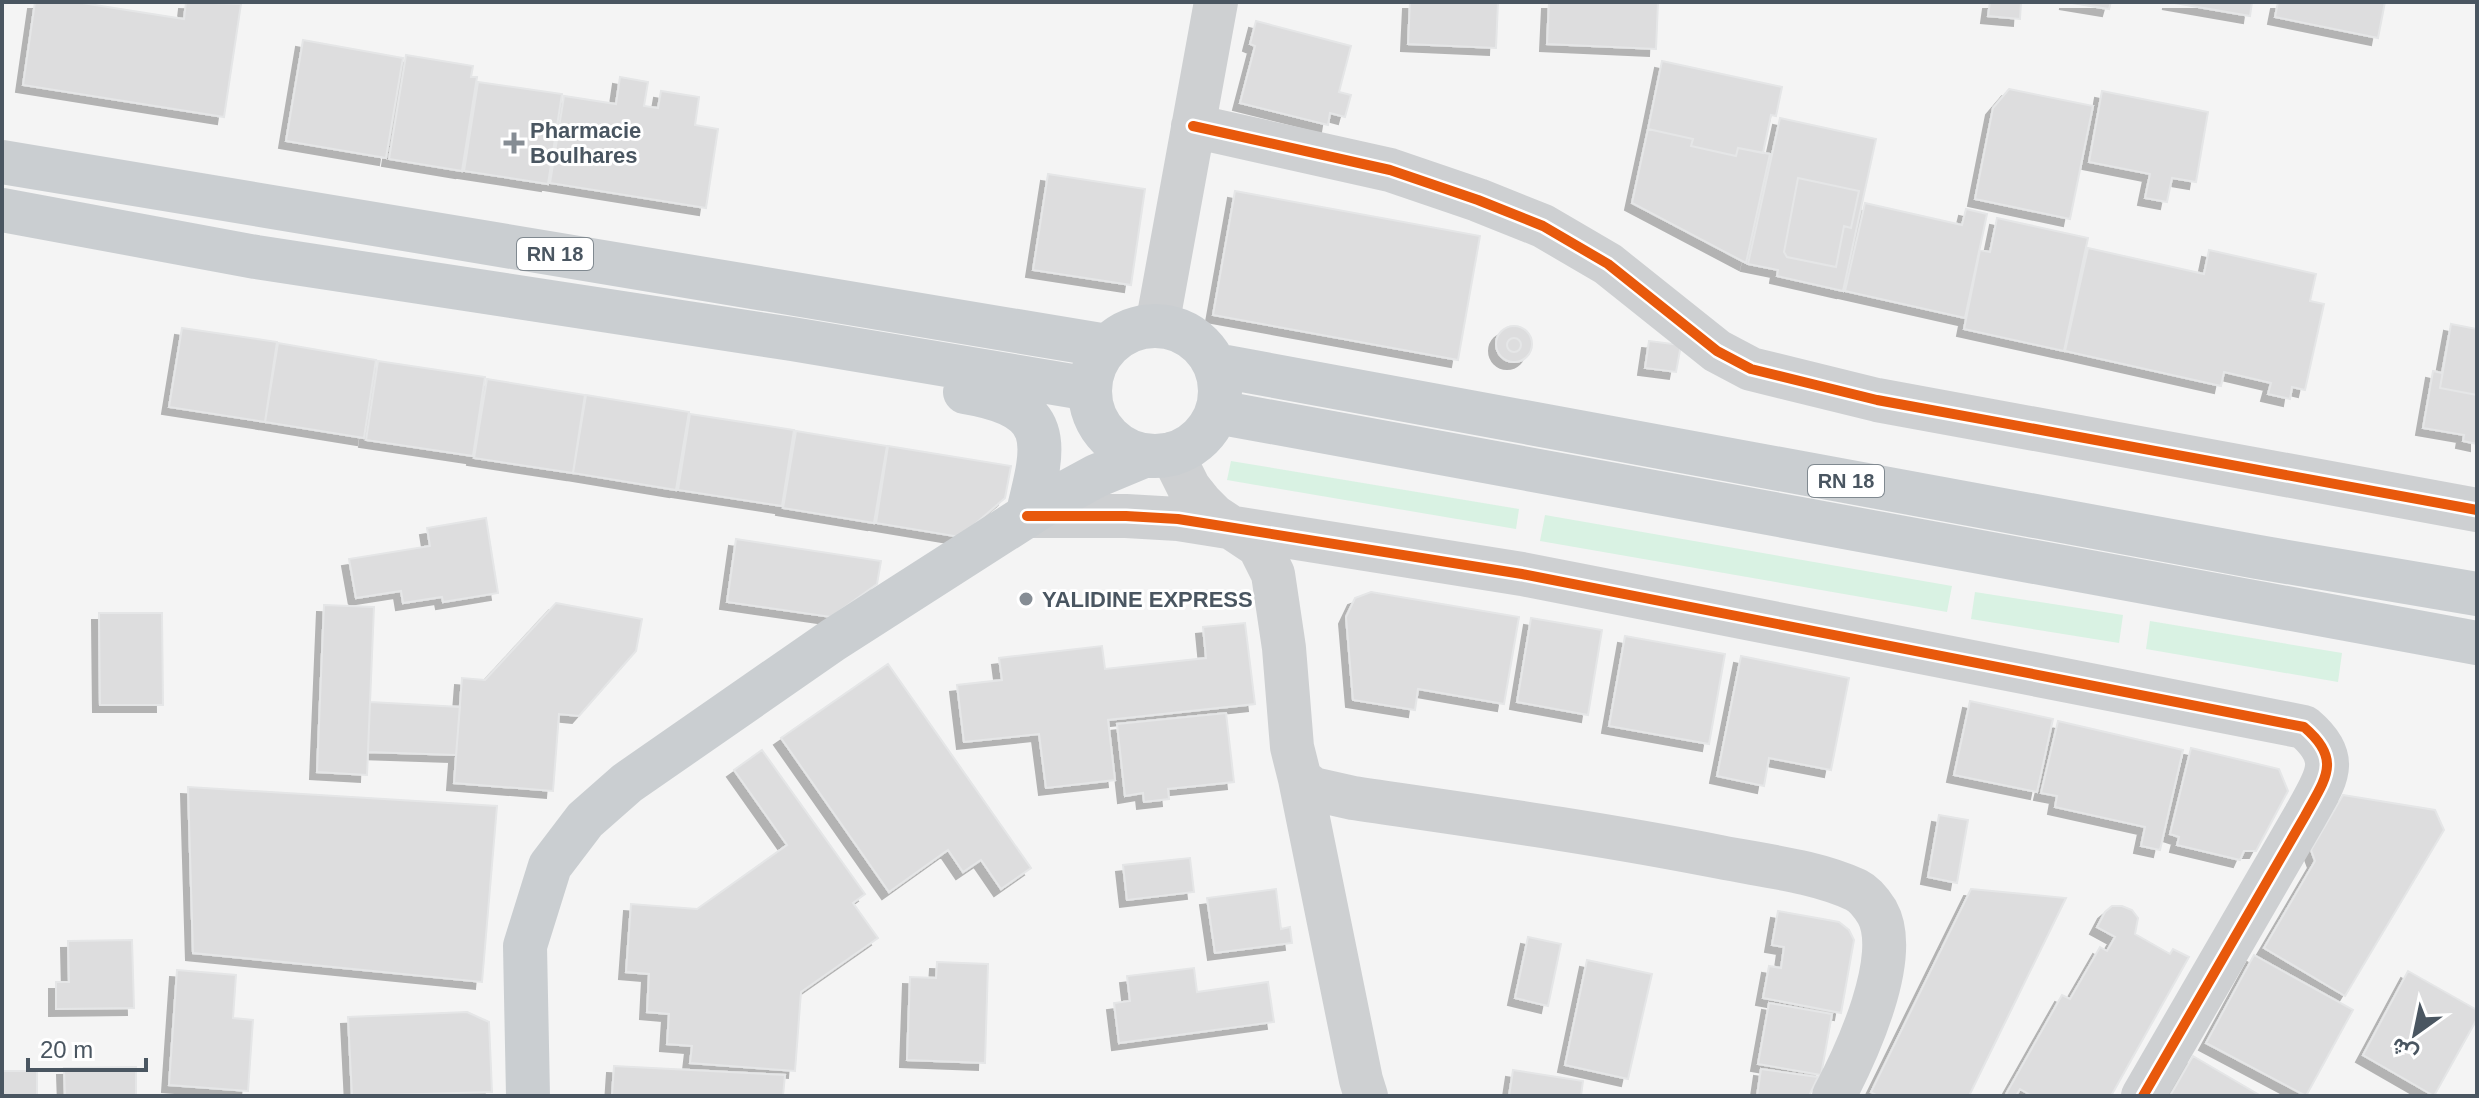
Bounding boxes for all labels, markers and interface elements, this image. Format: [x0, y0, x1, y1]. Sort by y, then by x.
place label: Pharmacie Boulhares [530, 118, 641, 168]
marker: Pharmacie Boulhares [505, 134, 523, 152]
road number: RN 18 [517, 238, 593, 270]
road number: RN 18 [1808, 465, 1884, 497]
place label: YALIDINE EXPRESS [1042, 587, 1253, 612]
marker: YALIDINE EXPRESS [1017, 590, 1035, 608]
north arrow [2375, 994, 2455, 1074]
scale bar [28, 1022, 146, 1072]
text: ش [2386, 1032, 2423, 1068]
text: 20 m [40, 1036, 93, 1063]

